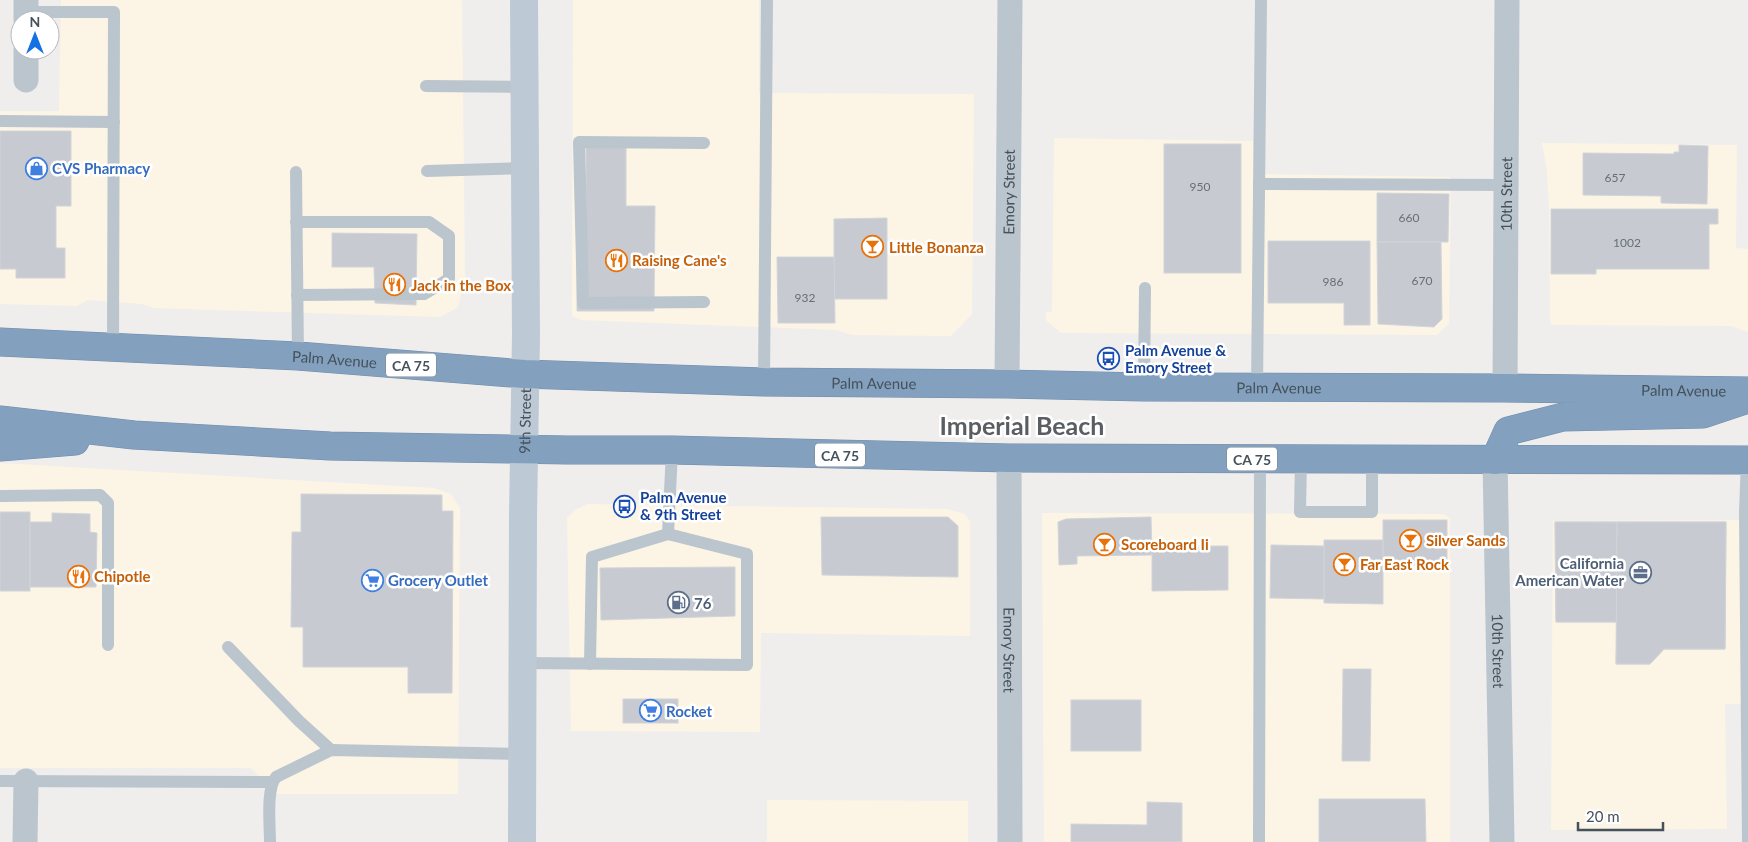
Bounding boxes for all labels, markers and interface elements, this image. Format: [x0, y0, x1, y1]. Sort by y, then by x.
north arrow [10, 10, 60, 60]
text: N [30, 13, 40, 30]
street label: Emory Street [999, 149, 1018, 235]
shop icon: CVS Pharmacy [24, 156, 48, 180]
street label: 10th Street [1497, 156, 1515, 231]
place label: CVS Pharmacy [52, 159, 150, 177]
house number: 657 [1605, 170, 1625, 185]
house number: 950 [1190, 179, 1210, 194]
house number: 660 [1399, 210, 1419, 225]
bar icon: Little Bonanza [861, 235, 885, 259]
house number: 1002 [1613, 235, 1641, 250]
place label: Little Bonanza [889, 238, 984, 256]
restaurant icon: Raising Cane's [604, 248, 628, 272]
place label: Raising Cane's [632, 251, 727, 269]
restaurant icon: Jack in the Box [383, 273, 407, 297]
house number: 670 [1412, 273, 1432, 288]
house number: 986 [1323, 274, 1343, 289]
place label: Jack in the Box [411, 276, 511, 294]
house number: 932 [795, 290, 815, 305]
place label: Palm Avenue & Emory Street [1125, 341, 1226, 376]
street label: Palm Avenue [292, 347, 378, 371]
bus stop icon: Palm Avenue & Emory Street [1097, 347, 1121, 371]
road number: CA 75 [386, 354, 436, 376]
street label: Palm Avenue [831, 374, 917, 392]
street label: Palm Avenue [1236, 378, 1321, 396]
street label: Palm Avenue [1641, 381, 1727, 400]
street label: 9th Street [515, 387, 534, 454]
district label: Imperial Beach [940, 410, 1104, 440]
road number: CA 75 [815, 444, 865, 466]
road number: CA 75 [1227, 448, 1277, 470]
place label: Palm Avenue & 9th Street [640, 488, 727, 523]
bus stop icon: Palm Avenue & 9th Street [612, 494, 636, 518]
bar icon: Silver Sands [1398, 528, 1422, 552]
place label: Silver Sands [1426, 531, 1506, 549]
bar icon: Scoreboard Ii [1093, 532, 1117, 556]
place label: Scoreboard Ii [1121, 535, 1209, 553]
bar icon: Far East Rock [1332, 552, 1356, 576]
place label: California American Water [1514, 554, 1624, 589]
place label: Far East Rock [1360, 555, 1450, 573]
office icon: California American Water [1628, 560, 1652, 584]
restaurant icon: Chipotle [66, 564, 90, 588]
place label: Chipotle [94, 567, 151, 585]
supermarket icon: Grocery Outlet [360, 568, 384, 592]
place label: Grocery Outlet [388, 571, 488, 589]
fuel station icon: 76 [666, 591, 690, 615]
place label: 76 [694, 594, 712, 612]
street label: Emory Street [1000, 607, 1019, 693]
street label: 10th Street [1489, 614, 1508, 689]
supermarket icon: Rocket [638, 699, 662, 723]
place label: Rocket [666, 702, 713, 720]
scale bar [1578, 800, 1663, 832]
text: 20 m [1586, 807, 1620, 825]

